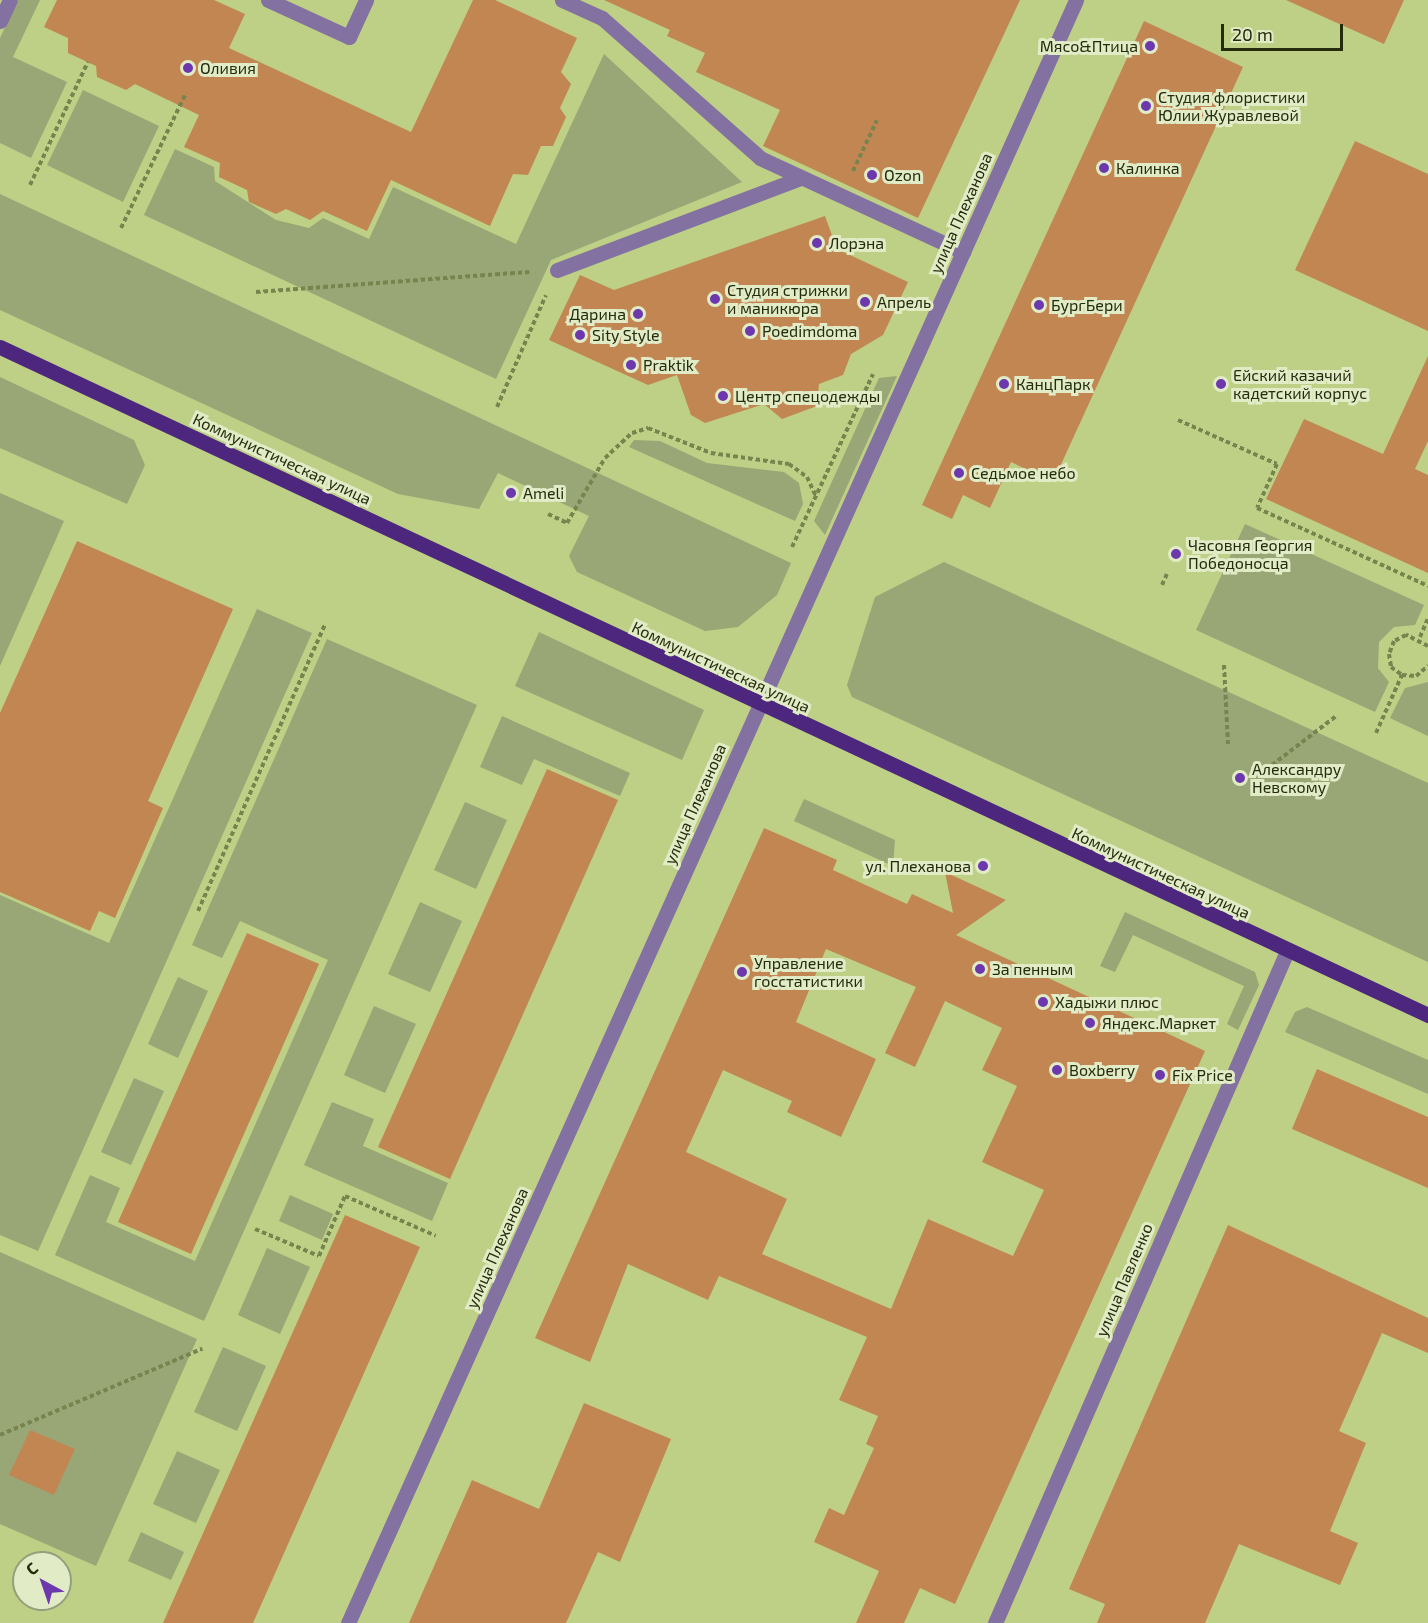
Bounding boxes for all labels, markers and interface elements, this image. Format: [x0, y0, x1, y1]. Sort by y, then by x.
scale bar [1224, 12, 1346, 50]
text: 20 m [1232, 23, 1273, 45]
place label: Мясо&Птица [1040, 36, 1138, 56]
marker: Мясо&Птица [1143, 39, 1157, 53]
place label: Оливия [200, 58, 256, 78]
marker: Оливия [181, 61, 195, 75]
place label: Студия флористики Юлии Журавлевой [1158, 87, 1305, 125]
marker: Студия флористики Юлии Журавлевой [1139, 99, 1153, 113]
street label: улица Плеханова [926, 150, 996, 276]
place label: Калинка [1116, 158, 1180, 178]
marker: Калинка [1097, 161, 1111, 175]
place label: Ozon [884, 165, 921, 185]
marker: Ozon [865, 168, 879, 182]
place label: Лорэна [829, 233, 884, 253]
marker: Лорэна [810, 236, 824, 250]
place label: Студия стрижки и маникюра [727, 280, 848, 318]
marker: Студия стрижки и маникюра [708, 292, 722, 306]
place label: Апрель [877, 292, 931, 312]
marker: Апрель [858, 295, 872, 309]
place label: БургБери [1051, 295, 1123, 315]
marker: БургБери [1032, 298, 1046, 312]
place label: Дарина [569, 304, 626, 324]
marker: Дарина [631, 307, 645, 321]
place label: Poedimdoma [762, 321, 857, 341]
marker: Poedimdoma [743, 324, 757, 338]
place label: Sity Style [592, 325, 660, 345]
marker: Sity Style [573, 328, 587, 342]
place label: Praktik [643, 355, 694, 375]
marker: Praktik [624, 358, 638, 372]
place label: Ейский казачий кадетский корпус [1233, 365, 1367, 403]
place label: КанцПарк [1016, 374, 1091, 394]
marker: КанцПарк [997, 377, 1011, 391]
marker: Ейский казачий кадетский корпус [1214, 377, 1228, 391]
place label: Центр спецодежды [735, 386, 880, 406]
marker: Центр спецодежды [716, 389, 730, 403]
street label: Коммунистическая улица [190, 409, 374, 509]
place label: Седьмое небо [971, 463, 1076, 483]
marker: Седьмое небо [952, 466, 966, 480]
place label: Ameli [523, 483, 564, 503]
marker: Ameli [504, 486, 518, 500]
place label: Часовня Георгия Победоносца [1188, 535, 1312, 573]
marker: Часовня Георгия Победоносца [1169, 547, 1183, 561]
street label: Коммунистическая улица [629, 617, 813, 717]
street label: улица Плеханова [660, 741, 730, 867]
place label: Александру Невскому [1252, 759, 1341, 797]
marker: Александру Невскому [1233, 771, 1247, 785]
street label: Коммунистическая улица [1069, 823, 1253, 923]
place label: ул. Плеханова [865, 856, 971, 876]
marker: ул. Плеханова [976, 859, 990, 873]
place label: Управление госстатистики [754, 953, 863, 991]
place label: За пенным [992, 959, 1073, 979]
marker: За пенным [973, 962, 987, 976]
marker: Управление госстатистики [735, 965, 749, 979]
place label: Хадыжи плюс [1055, 992, 1159, 1012]
marker: Хадыжи плюс [1036, 995, 1050, 1009]
place label: Яндекс.Маркет [1102, 1013, 1216, 1033]
marker: Яндекс.Маркет [1083, 1016, 1097, 1030]
place label: Boxberry [1069, 1060, 1135, 1080]
marker: Boxberry [1050, 1063, 1064, 1077]
place label: Fix Price [1172, 1065, 1233, 1085]
marker: Fix Price [1153, 1068, 1167, 1082]
street label: улица Плеханова [462, 1185, 532, 1311]
street label: улица Павленко [1091, 1220, 1157, 1340]
north arrow [12, 1551, 72, 1611]
text: С [22, 1558, 41, 1579]

